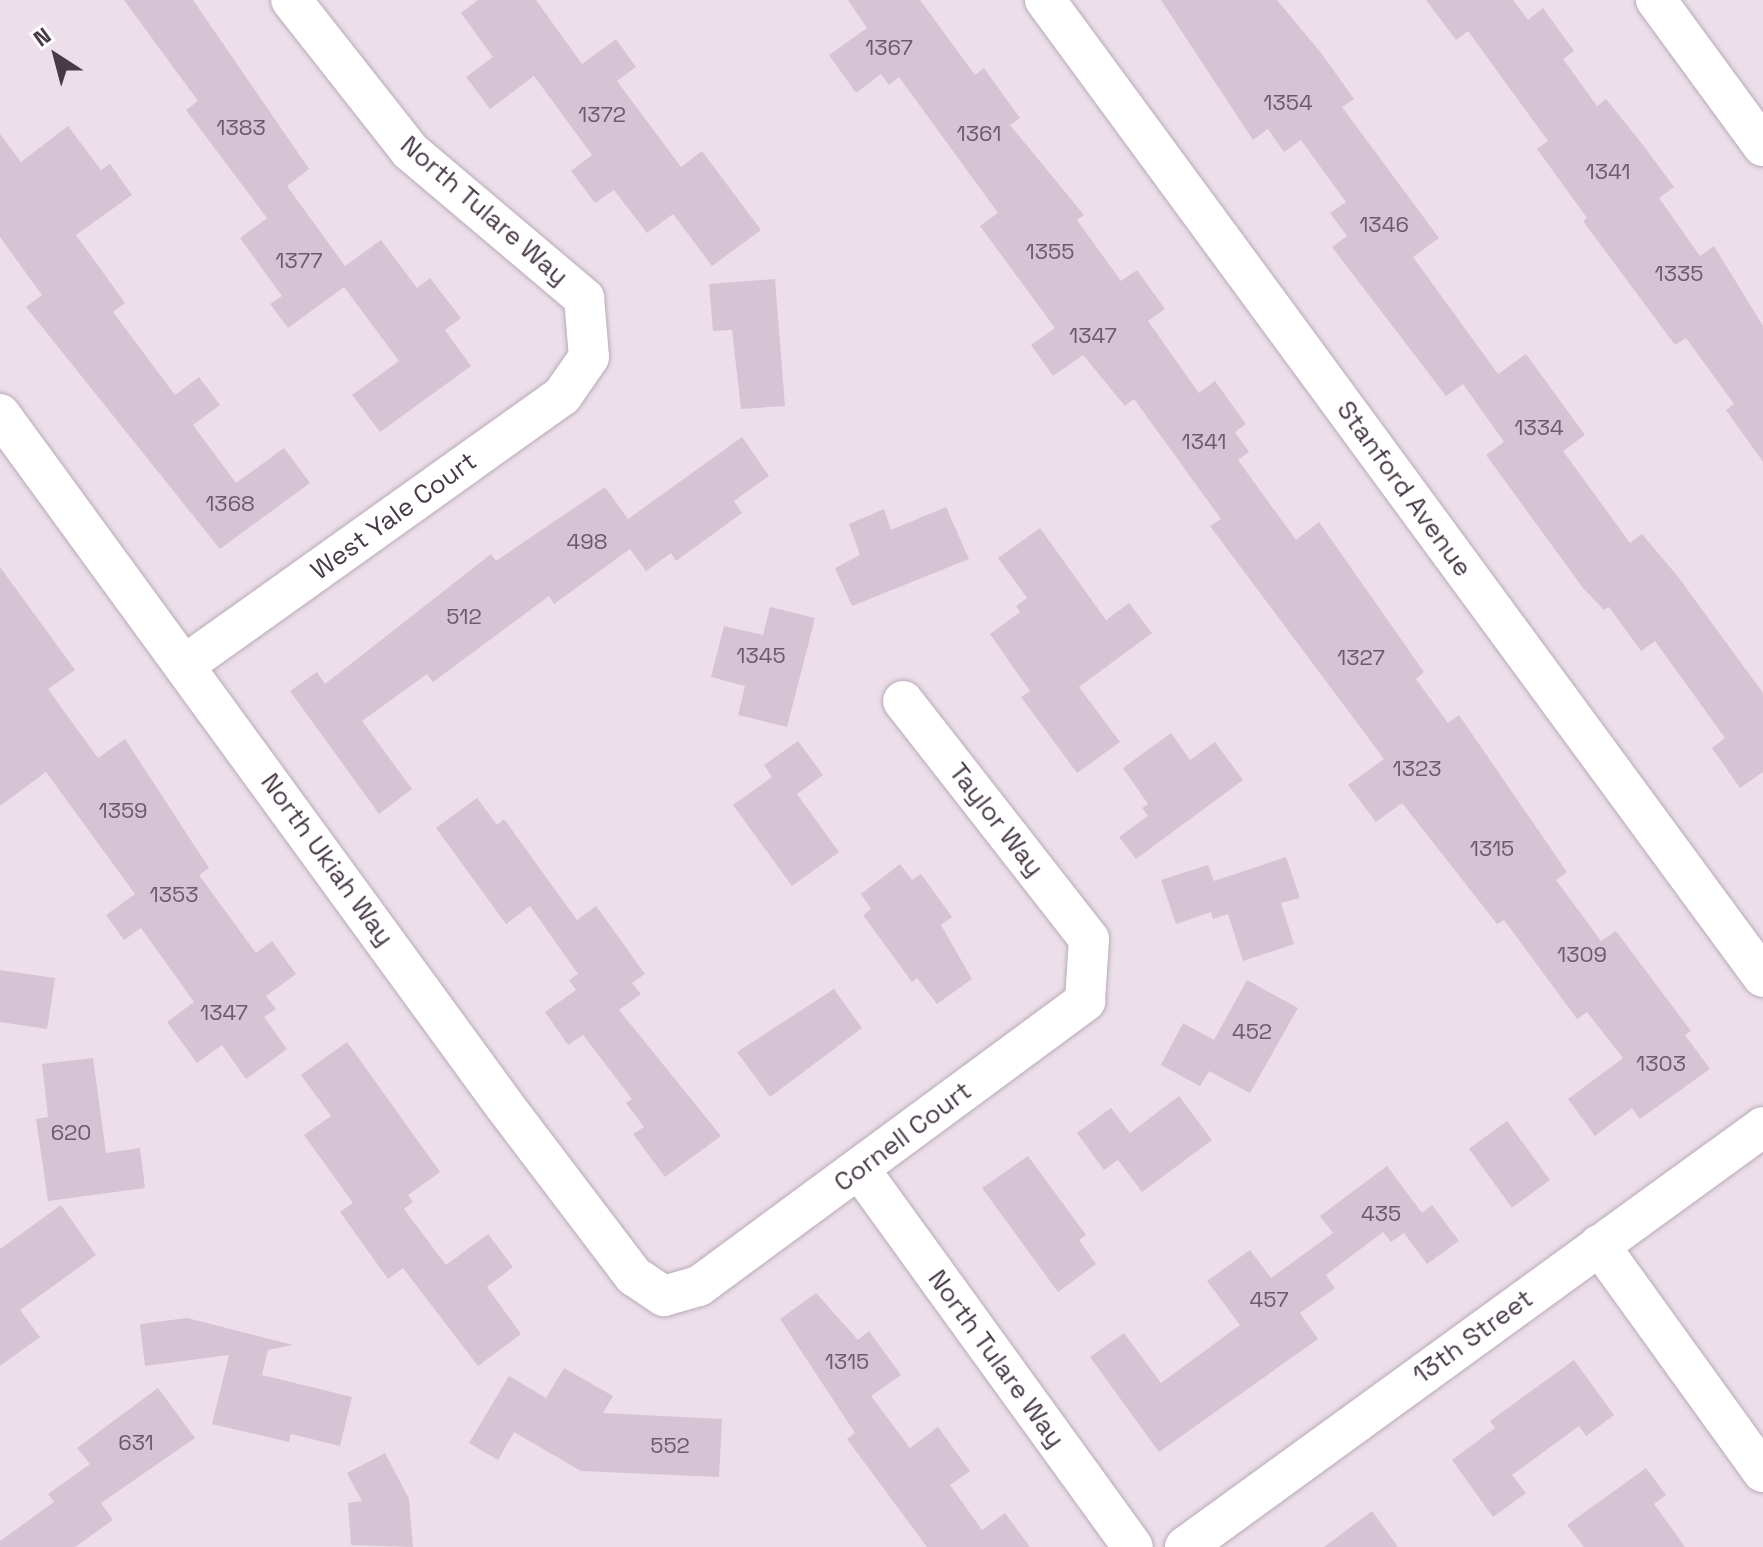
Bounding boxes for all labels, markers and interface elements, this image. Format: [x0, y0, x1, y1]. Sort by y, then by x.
north arrow [16, 16, 96, 96]
text: N [28, 21, 56, 52]
house number: 1367 [865, 35, 913, 61]
house number: 1354 [1263, 90, 1313, 116]
house number: 1372 [578, 102, 626, 128]
house number: 1383 [216, 115, 266, 141]
house number: 1361 [956, 121, 1002, 147]
street label: North Tulare Way [394, 129, 574, 293]
house number: 1341 [1586, 159, 1630, 185]
house number: 1346 [1359, 212, 1409, 238]
house number: 1355 [1026, 239, 1074, 265]
house number: 1377 [275, 248, 323, 274]
house number: 1335 [1655, 261, 1703, 287]
house number: 1347 [1069, 323, 1117, 349]
street label: Stanford Avenue [1330, 395, 1478, 583]
house number: 1334 [1514, 415, 1564, 441]
house number: 1341 [1182, 429, 1226, 455]
street label: West Yale Court [305, 445, 483, 587]
house number: 1368 [205, 491, 255, 517]
house number: 498 [567, 529, 607, 555]
house number: 512 [446, 604, 482, 630]
house number: 1345 [736, 643, 786, 669]
house number: 1327 [1337, 645, 1385, 671]
house number: 1323 [1393, 756, 1441, 782]
street label: Taylor Way [942, 757, 1050, 883]
street label: North Ukiah Way [254, 768, 400, 952]
house number: 1359 [98, 798, 148, 824]
house number: 1315 [1470, 836, 1514, 862]
house number: 1353 [150, 882, 198, 908]
house number: 1309 [1557, 942, 1607, 968]
house number: 1347 [200, 1000, 248, 1026]
house number: 452 [1232, 1019, 1272, 1045]
house number: 1303 [1636, 1051, 1686, 1077]
street label: Cornell Court [828, 1075, 978, 1199]
house number: 620 [51, 1120, 91, 1146]
house number: 435 [1361, 1201, 1401, 1227]
street label: North Tulare Way [921, 1264, 1071, 1454]
street label: 13th Street [1407, 1283, 1539, 1391]
house number: 457 [1249, 1287, 1289, 1313]
house number: 1315 [825, 1349, 869, 1375]
house number: 631 [118, 1430, 154, 1456]
house number: 552 [650, 1433, 690, 1459]

